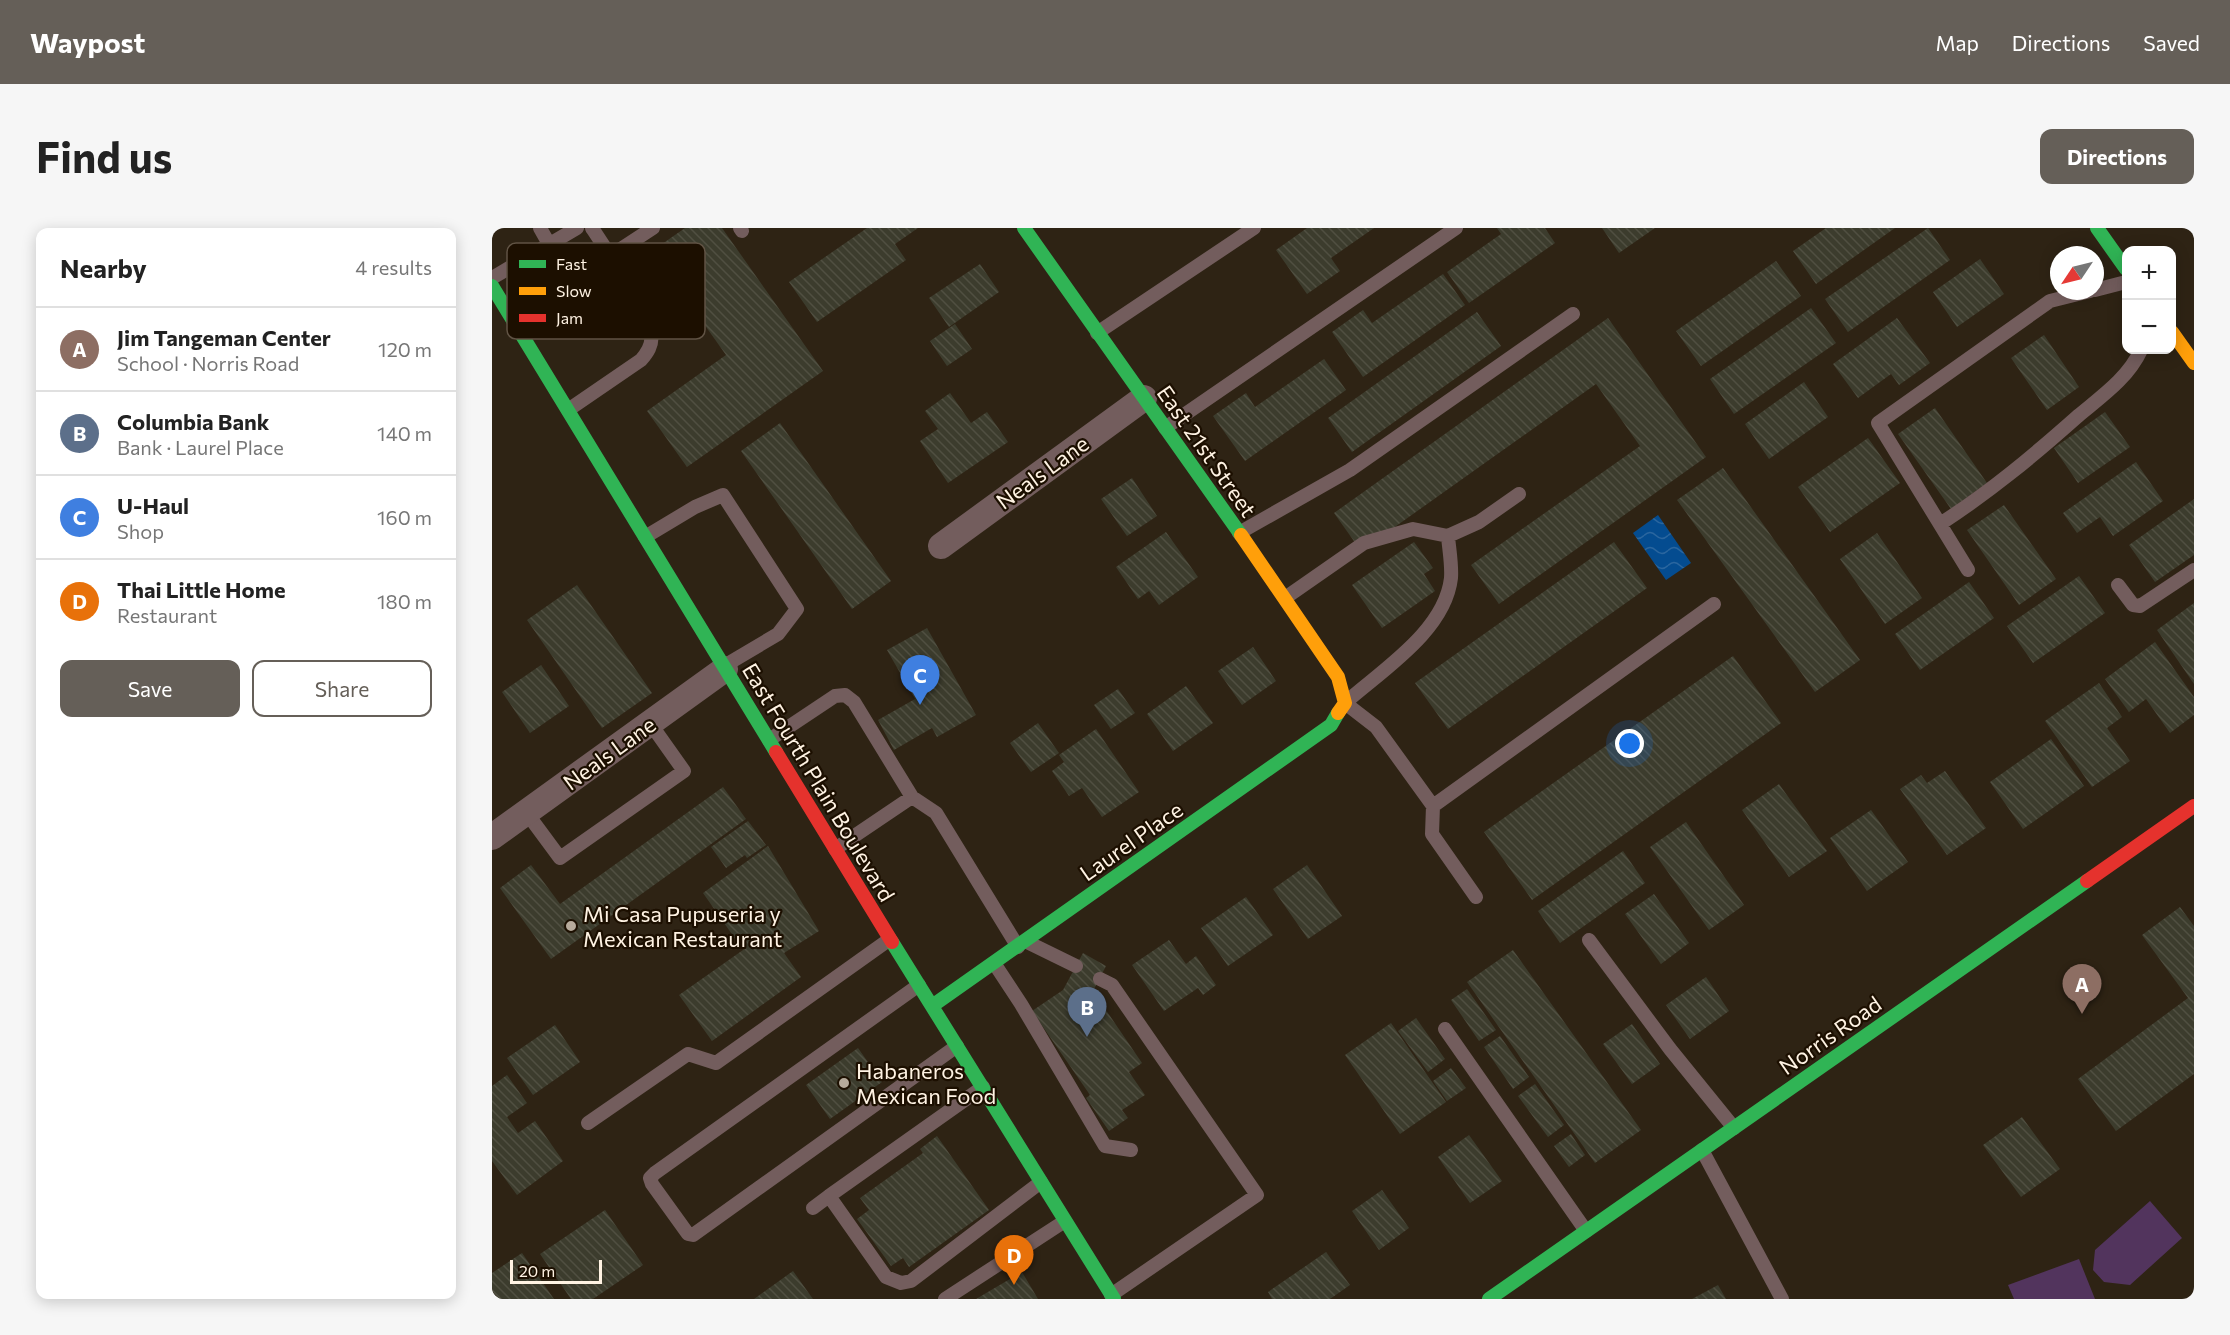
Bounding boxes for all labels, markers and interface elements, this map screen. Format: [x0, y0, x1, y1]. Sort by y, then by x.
text: Waypost [30, 25, 145, 59]
text: Map [1936, 30, 1979, 55]
text: Directions [2012, 30, 2110, 55]
text: Saved [2143, 30, 2200, 55]
button: Directions [2040, 129, 2194, 184]
text: Find us [36, 130, 172, 182]
legend [507, 243, 705, 339]
north arrow [2050, 246, 2104, 300]
map controls [2122, 246, 2176, 354]
button: + [2122, 246, 2176, 300]
text: Nearby [60, 252, 147, 283]
text: Fast [556, 254, 587, 273]
text: 4 results [355, 255, 432, 279]
text: Slow [556, 281, 592, 300]
button: − [2122, 300, 2176, 354]
text: Jam [556, 308, 583, 327]
text: Jim Tangeman Center [117, 324, 331, 351]
text: A [72, 337, 87, 361]
text: 120 m [378, 337, 432, 361]
text: School · Norris Road [117, 351, 299, 375]
street label: East 21st Street [1152, 380, 1262, 522]
text: Columbia Bank [117, 408, 269, 435]
text: B [73, 421, 86, 445]
text: 140 m [377, 421, 432, 445]
street label: Neals Lane [990, 429, 1094, 515]
text: Bank · Laurel Place [117, 435, 284, 459]
text: U-Haul [117, 492, 189, 519]
text: C [73, 505, 86, 529]
text: 160 m [377, 505, 432, 529]
text: Shop [117, 519, 164, 543]
text: Thai Little Home [117, 576, 286, 603]
text: D [72, 589, 87, 613]
text: 180 m [377, 589, 432, 613]
text: Restaurant [117, 603, 217, 627]
pin: C [900, 656, 940, 705]
street label: East Fourth Plain Boulevard [737, 658, 901, 906]
button: Save [60, 660, 240, 717]
button: Share [252, 660, 432, 717]
street label: Neals Lane [557, 710, 661, 796]
your location [1615, 729, 1644, 758]
street label: Laurel Place [1074, 796, 1188, 886]
place label: Mi Casa Pupuseria y Mexican Restaurant [583, 900, 782, 952]
marker: Mi Casa Pupuseria y Mexican Restaurant [564, 919, 578, 933]
pin: A [2062, 964, 2102, 1014]
pin: B [1068, 988, 1106, 1037]
street label: Norris Road [1774, 990, 1886, 1080]
place label: Habaneros Mexican Food [856, 1057, 996, 1109]
marker: Habaneros Mexican Food [837, 1076, 851, 1090]
pin: D [994, 1236, 1034, 1285]
scale bar [510, 1257, 602, 1284]
text: 20 m [519, 1261, 555, 1280]

